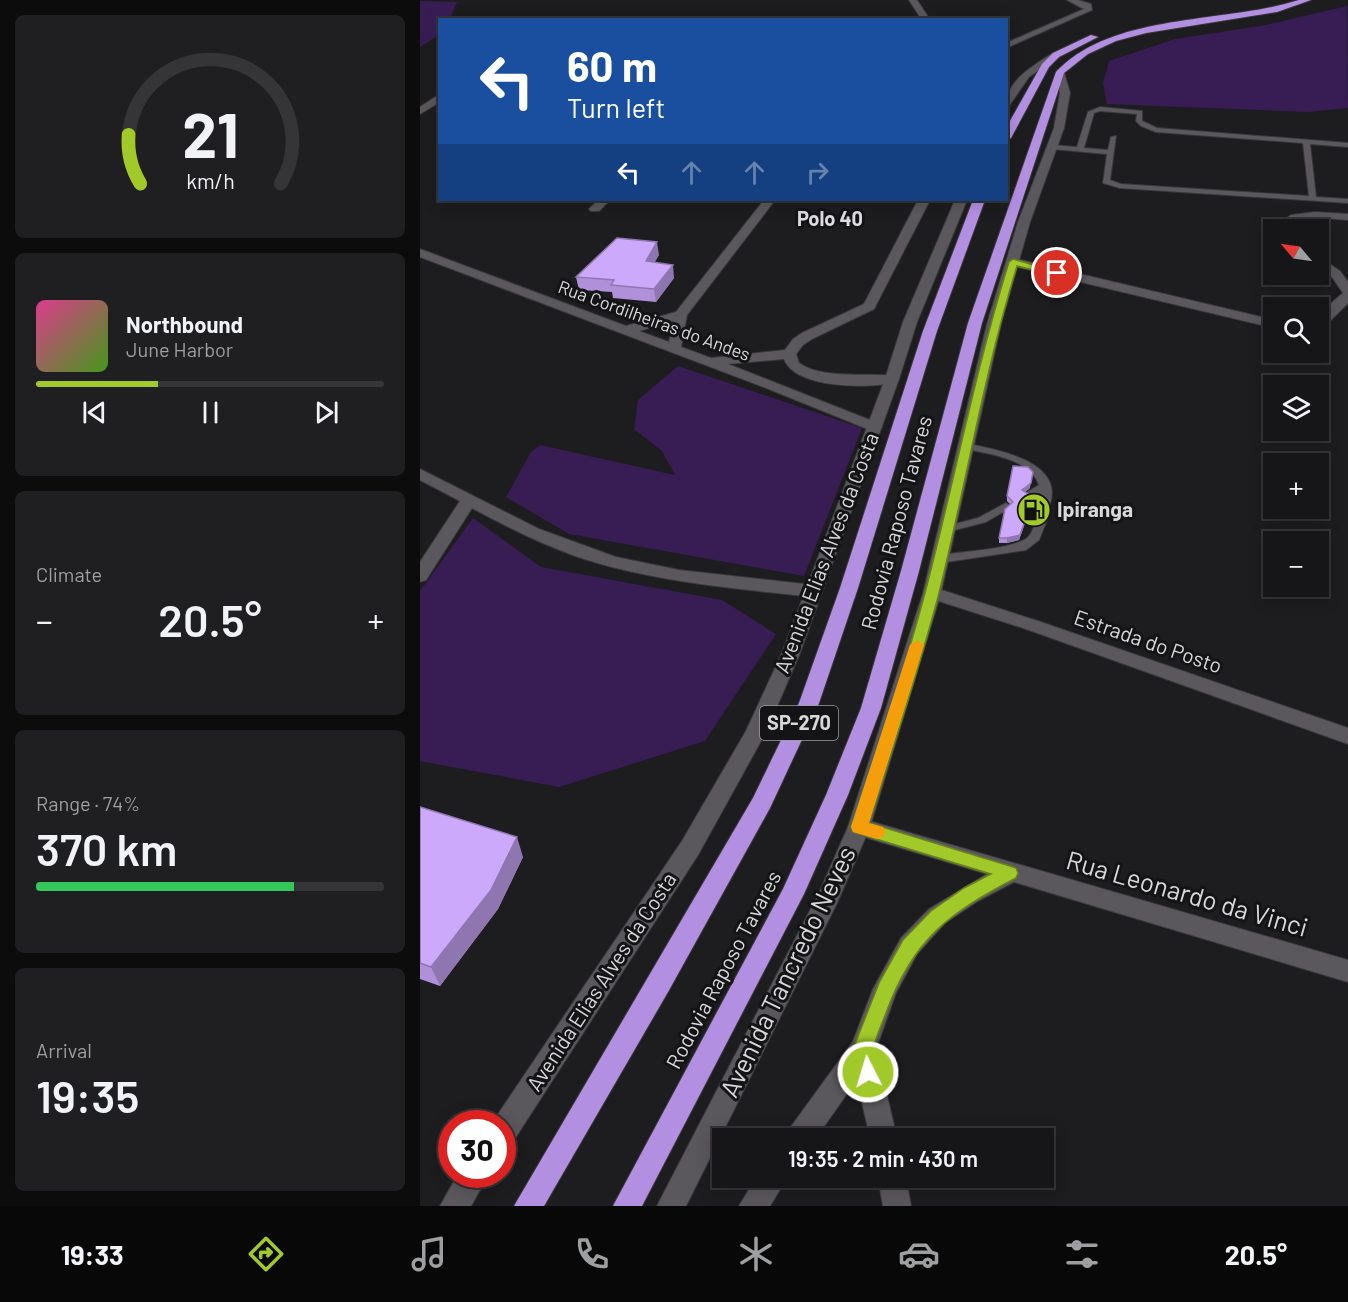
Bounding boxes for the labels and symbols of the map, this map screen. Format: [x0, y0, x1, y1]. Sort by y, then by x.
district label: Polo 40 [797, 206, 863, 230]
north arrow [1263, 219, 1329, 285]
pin [1031, 247, 1082, 298]
street label: Rua Cordilheiras do Andes [555, 275, 753, 365]
street label: Rodovia Raposo Tavares [855, 413, 936, 632]
street label: Avenida Elias Alves da Costa [768, 429, 883, 676]
fuel station icon: Ipiranga [1016, 492, 1052, 528]
place label: Ipiranga [1057, 496, 1133, 521]
street label: Estrada do Posto [1071, 604, 1226, 678]
road number: SP-270 [760, 706, 838, 740]
street label: Avenida Tancredo Neves [712, 841, 861, 1102]
street label: Rua Leonardo da Vinci [1063, 843, 1312, 942]
street label: Rodovia Raposo Tavares [660, 866, 785, 1073]
street label: Avenida Elias Alves da Costa [521, 867, 681, 1095]
position arrow [836, 1040, 900, 1104]
speed limit sign: 30 [438, 1110, 516, 1188]

